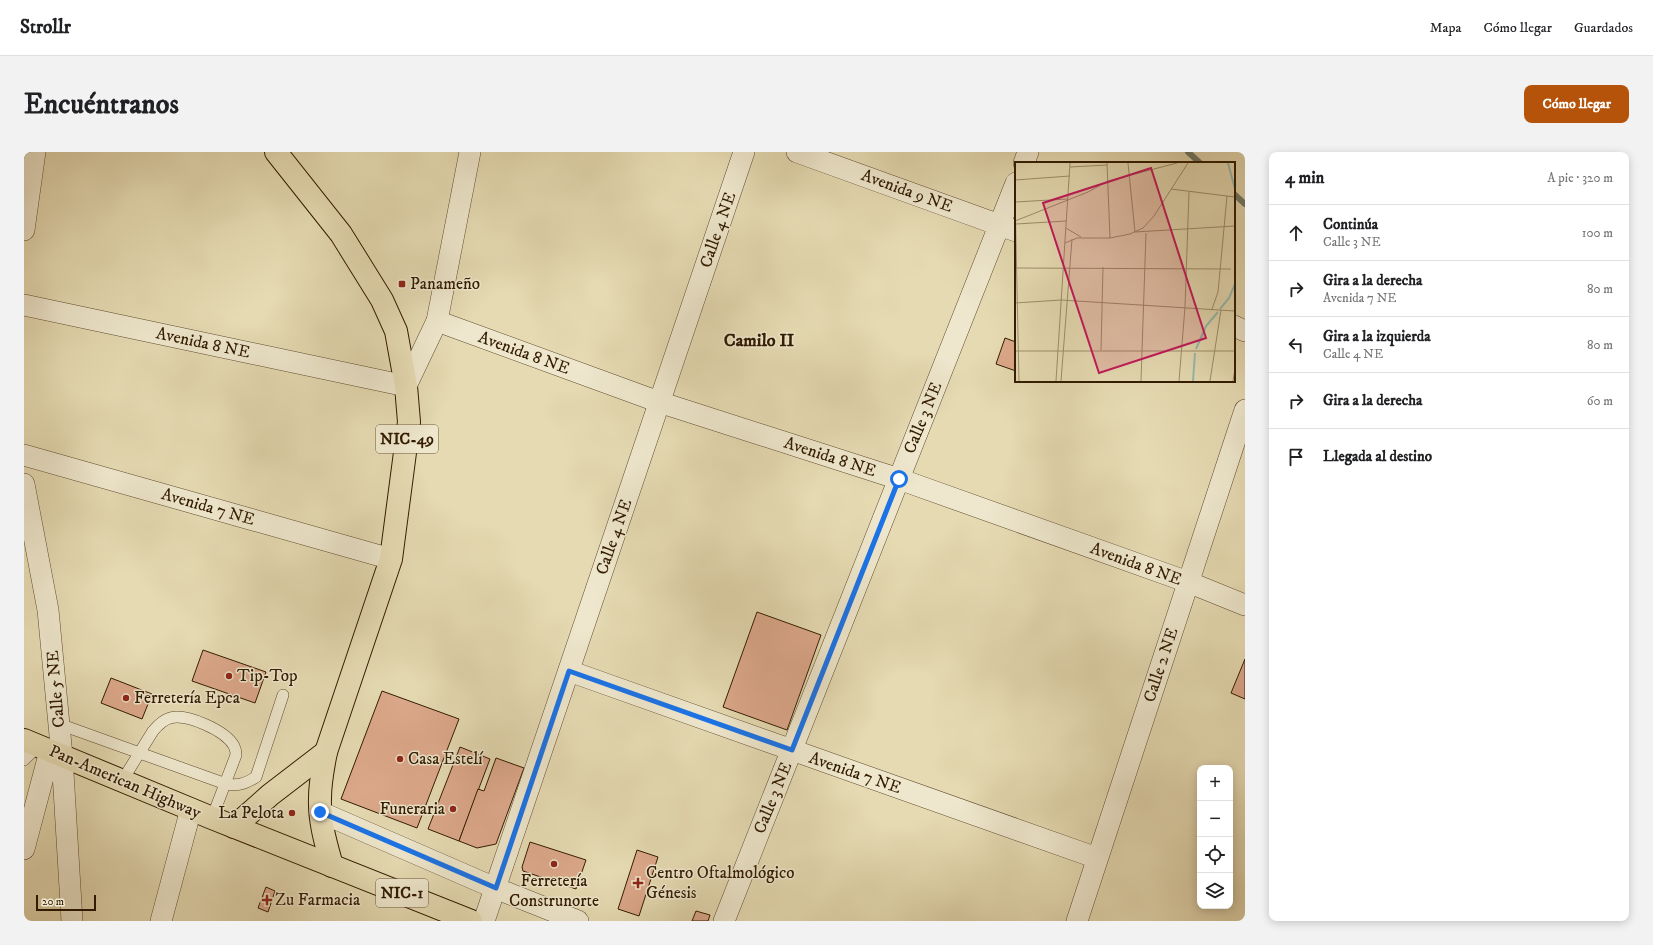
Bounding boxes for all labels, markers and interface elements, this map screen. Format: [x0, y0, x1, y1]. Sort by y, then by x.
text: Strollr [20, 16, 71, 39]
text: Mapa [1430, 19, 1461, 37]
text: Cómo llegar [1483, 19, 1552, 37]
text: Guardados [1574, 19, 1633, 37]
button: Cómo llegar [1524, 85, 1629, 123]
text: Encuéntranos [24, 87, 179, 122]
inset map [1015, 162, 1235, 382]
street label: Avenida 9 NE [858, 164, 956, 218]
text: 4 min [1285, 167, 1324, 189]
text: A pie · 320 m [1547, 170, 1613, 186]
street label: Calle 4 NE [695, 189, 741, 271]
text: Continúa [1323, 215, 1378, 234]
icon: ahead [1285, 222, 1307, 244]
text: 100 m [1582, 225, 1613, 241]
text: Calle 3 NE [1323, 234, 1381, 250]
text: Gira a la derecha [1323, 271, 1422, 290]
place label: Panameño [410, 273, 480, 295]
icon: right [1285, 278, 1307, 300]
marker: Panameño [397, 279, 407, 289]
text: 80 m [1587, 281, 1613, 297]
text: Avenida 7 NE [1323, 290, 1397, 306]
street label: Avenida 8 NE [154, 322, 252, 364]
street label: Avenida 8 NE [475, 326, 573, 380]
text: Gira a la izquierda [1323, 327, 1431, 346]
district label: Camilo II [724, 330, 795, 352]
icon: left [1285, 334, 1307, 356]
text: 80 m [1587, 337, 1613, 353]
text: Calle 4 NE [1323, 346, 1383, 362]
street label: Calle 3 NE [899, 379, 947, 457]
icon: right [1285, 390, 1307, 412]
text: Gira a la derecha [1323, 391, 1422, 410]
text: 60 m [1587, 393, 1613, 409]
road number: NIC-49 [376, 425, 438, 453]
street label: Avenida 8 NE [781, 432, 879, 482]
icon: arrive [1285, 446, 1307, 468]
text: Llegada al destino [1323, 447, 1432, 466]
route start [890, 470, 908, 488]
street label: Avenida 7 NE [159, 483, 257, 531]
street label: Calle 4 NE [591, 496, 637, 578]
street label: Avenida 8 NE [1087, 537, 1185, 591]
street label: Calle 2 NE [1139, 625, 1183, 705]
street label: Calle 5 NE [42, 649, 70, 729]
place label: Tip-Top [237, 665, 297, 687]
marker: Tip-Top [224, 671, 234, 681]
place label: Ferretería Epca [134, 687, 241, 709]
marker: Ferretería Epca [121, 693, 131, 703]
street label: Pan-American Highway [46, 740, 205, 824]
street label: Avenida 7 NE [806, 747, 904, 799]
place label: Casa Estelí [408, 748, 484, 770]
marker: Casa Estelí [395, 754, 405, 764]
street label: Calle 3 NE [749, 759, 797, 837]
map controls [1197, 765, 1233, 909]
button: + [1197, 765, 1233, 801]
place label: Funeraria [379, 798, 446, 820]
button: − [1197, 801, 1233, 837]
place label: La Pelota [218, 802, 285, 824]
route end [311, 803, 329, 821]
marker: Funeraria [448, 804, 458, 814]
marker: La Pelota [287, 808, 297, 818]
button: locate [1197, 837, 1233, 873]
marker: Ferretería Construnorte [549, 859, 559, 869]
place label: Centro Oftalmológico Génesis [646, 862, 795, 904]
place label: Ferretería Construnorte [509, 870, 599, 912]
button: layers [1197, 873, 1233, 909]
marker: Centro Oftalmológico Génesis [633, 878, 643, 888]
road number: NIC-1 [376, 879, 428, 907]
place label: Zu Farmacia [275, 889, 361, 911]
scale bar [36, 893, 96, 912]
text: 20 m [42, 895, 64, 909]
marker: Zu Farmacia [262, 895, 272, 905]

